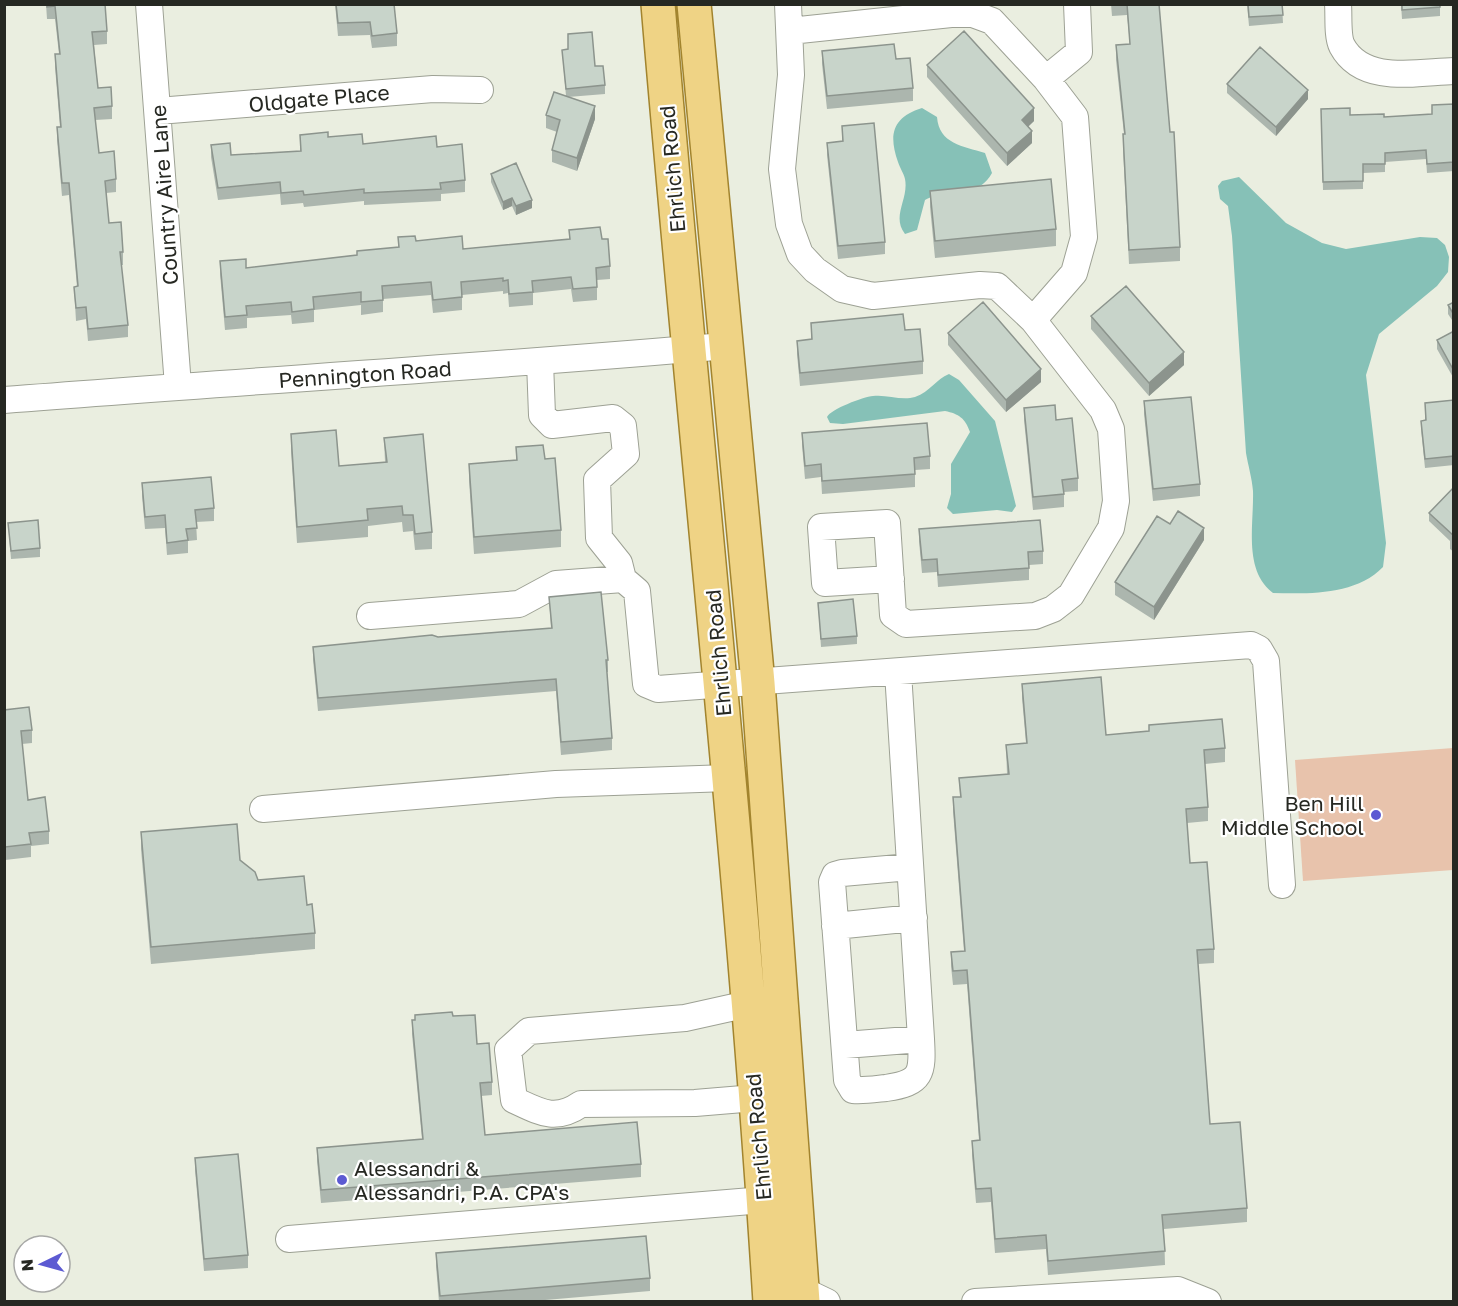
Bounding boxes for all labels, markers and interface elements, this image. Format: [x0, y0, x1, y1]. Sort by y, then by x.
street label: Oldgate Place [247, 79, 391, 117]
street label: Country Aire Lane [145, 104, 183, 286]
street label: Ehrlich Road [654, 104, 690, 234]
street label: Pennington Road [277, 355, 453, 393]
street label: Ehrlich Road [700, 588, 736, 718]
place label: Ben Hill Middle School [1221, 790, 1364, 840]
marker: Ben Hill Middle School [1369, 808, 1383, 822]
street label: Ehrlich Road [740, 1072, 776, 1202]
place label: Alessandri & Alessandri, P.A. CPA's [354, 1155, 569, 1205]
marker: Alessandri & Alessandri, P.A. CPA's [335, 1173, 349, 1187]
north arrow [12, 1234, 72, 1294]
text: N [17, 1258, 38, 1272]

